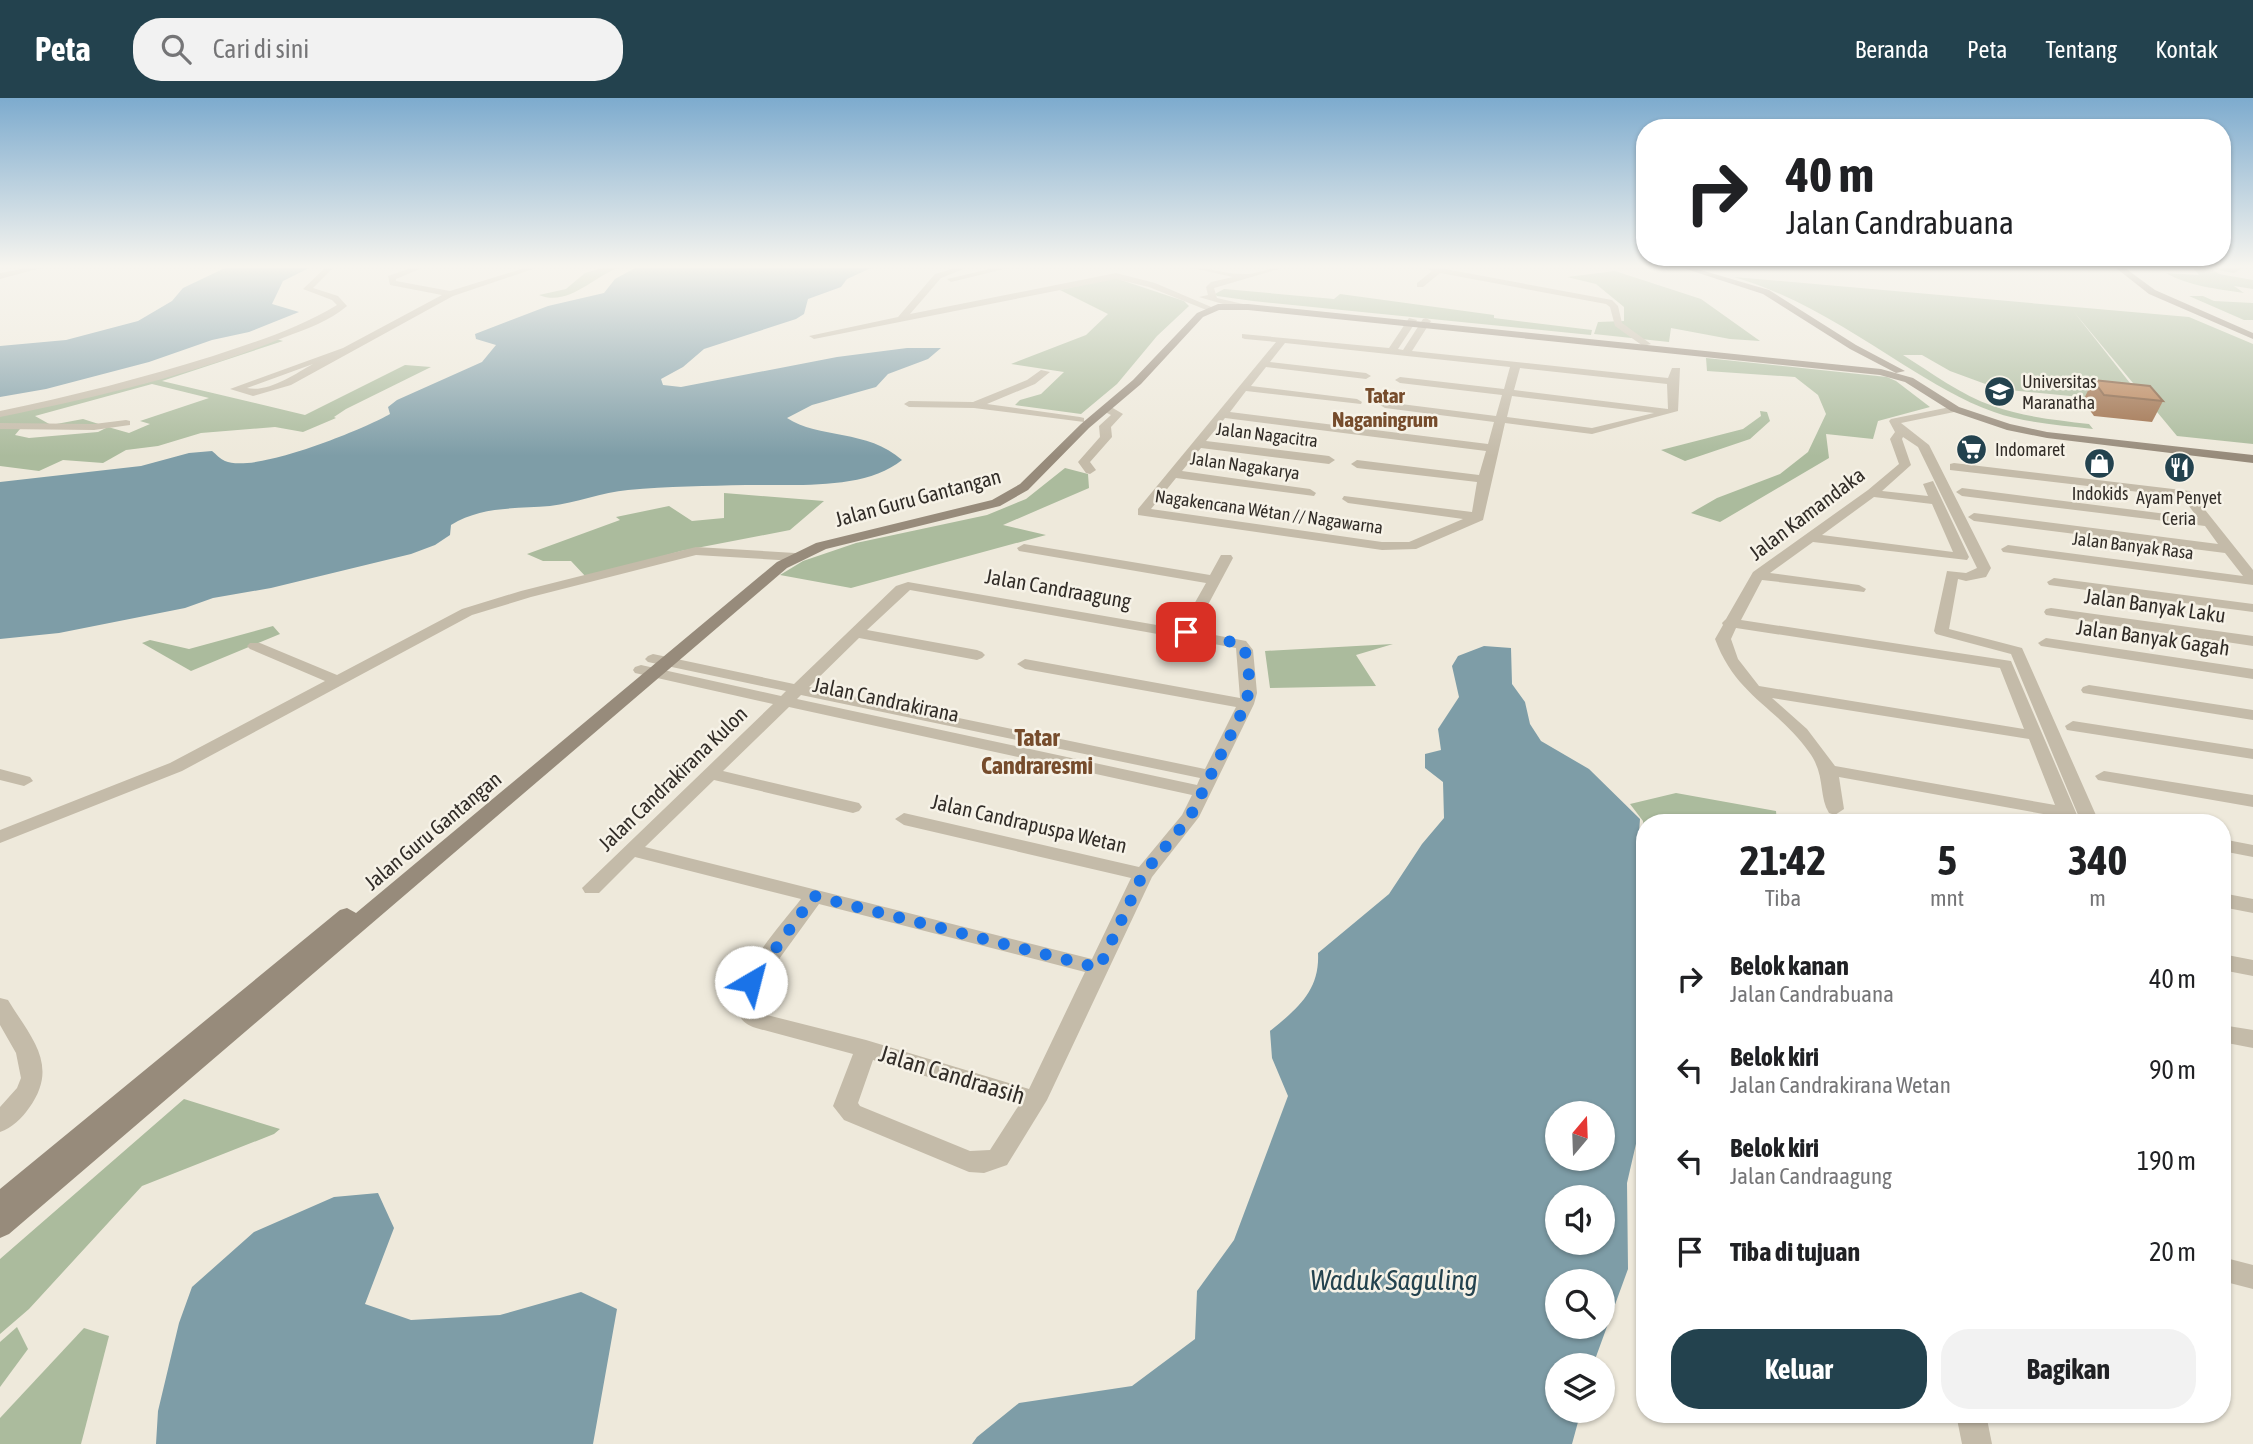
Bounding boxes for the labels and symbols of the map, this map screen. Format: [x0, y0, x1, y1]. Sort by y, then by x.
place label: Universitas Maranatha [2022, 371, 2097, 413]
school or university icon: Universitas Maranatha [1982, 375, 2016, 409]
district label: Tatar Naganingrum [1332, 383, 1438, 431]
street label: Jalan Nagacitra [1215, 418, 1319, 451]
supermarket icon: Indomaret [1955, 433, 1989, 467]
place label: Indomaret [1995, 439, 2065, 460]
street label: Jalan Nagakarya [1189, 447, 1301, 484]
shop icon: Indokids [2083, 447, 2117, 481]
restaurant icon: Ayam Penyet Ceria [2162, 451, 2196, 485]
street label: Jalan Kamandaka [1744, 462, 1869, 564]
street label: Jalan Guru Gantangan [832, 463, 1003, 531]
place label: Indokids [2072, 483, 2128, 504]
street label: Nagakencana Wétan // Nagawarna [1154, 485, 1384, 538]
place label: Ayam Penyet Ceria [2136, 487, 2222, 529]
street label: Jalan Banyak Rasa [2071, 528, 2195, 563]
street label: Jalan Candraagung [983, 563, 1133, 613]
street label: Jalan Banyak Laku [2083, 583, 2227, 627]
pin [1156, 602, 1216, 662]
street label: Jalan Banyak Gagah [2075, 614, 2231, 660]
street label: Jalan Candrakirana [811, 672, 961, 726]
street label: Jalan Candrakirana Kulon [593, 701, 752, 855]
district label: Tatar Candraresmi [981, 724, 1093, 779]
street label: Jalan Guru Gantangan [359, 766, 506, 894]
street label: Jalan Candrapuspa Wetan [929, 789, 1129, 857]
position arrow [714, 945, 788, 1019]
street label: Jalan Candraasih [876, 1040, 1028, 1109]
north arrow [1545, 1101, 1615, 1171]
water label: Waduk Saguling [1310, 1264, 1478, 1296]

